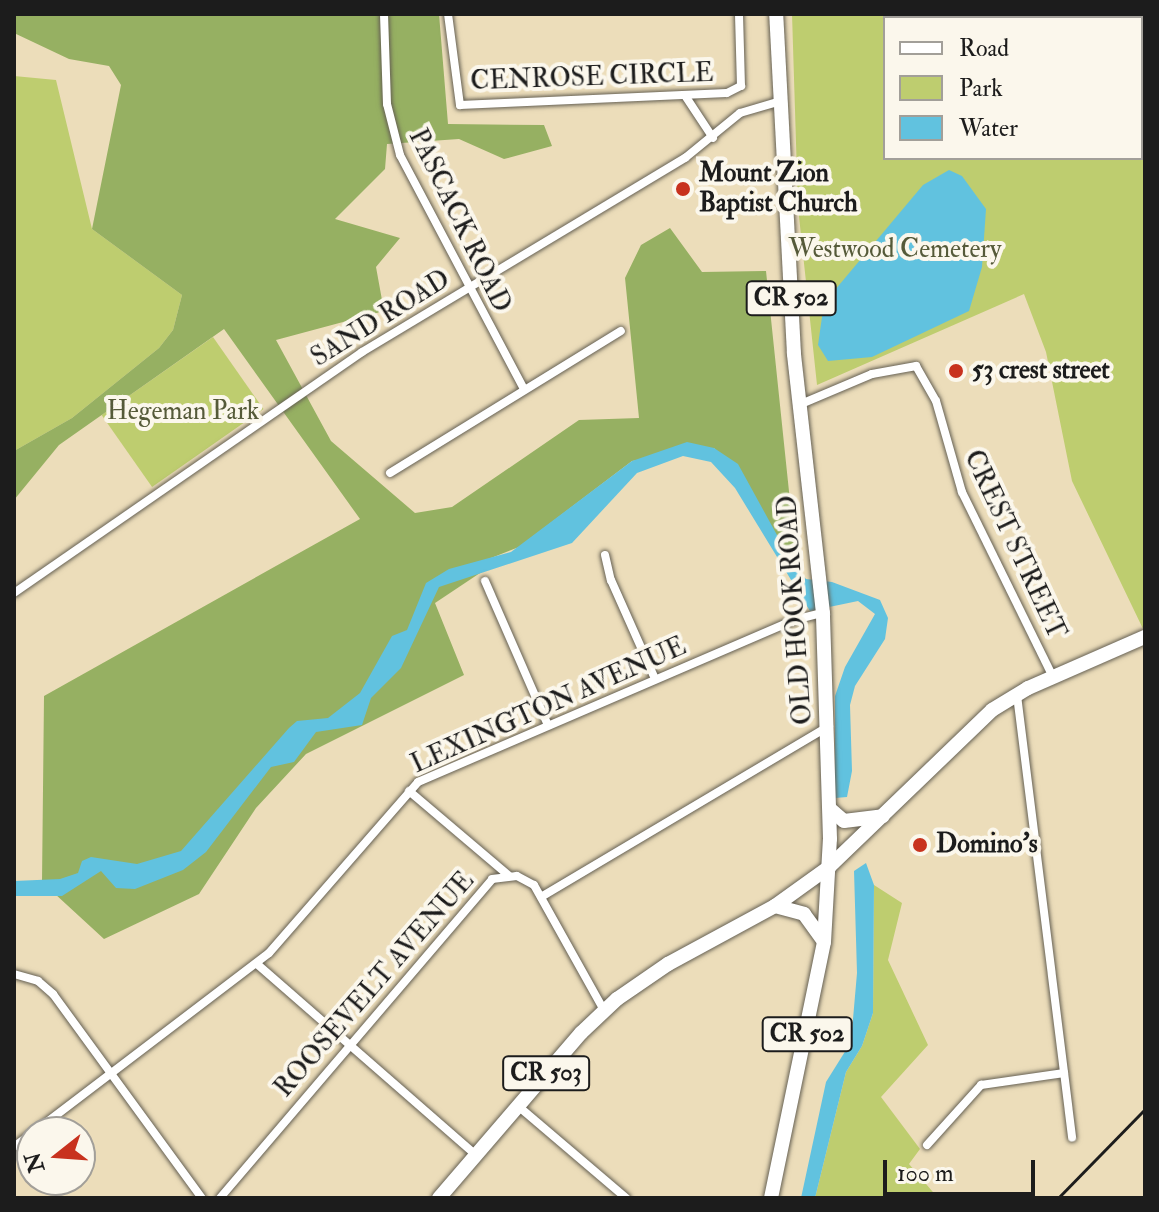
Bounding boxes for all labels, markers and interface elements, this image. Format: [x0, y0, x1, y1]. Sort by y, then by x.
legend [883, 16, 1143, 160]
text: Road [959, 33, 1009, 64]
street label: CENROSE CIRCLE [470, 58, 714, 98]
text: Park [959, 73, 1003, 104]
text: Water [959, 113, 1018, 144]
street label: PASCACK ROAD [401, 124, 517, 318]
place label: Mount Zion Baptist Church [699, 158, 858, 220]
marker: Mount Zion Baptist Church [674, 180, 692, 198]
park label: Westwood Cemetery [789, 234, 1001, 266]
street label: SAND ROAD [306, 264, 456, 374]
road number: CR 502 [745, 278, 837, 318]
place label: 53 crest street [972, 355, 1110, 387]
marker: 53 crest street [947, 362, 965, 380]
park label: Hegeman Park [107, 396, 259, 428]
street label: CREST STREET [957, 446, 1071, 644]
street label: OLD HOOK ROAD [772, 494, 820, 726]
street label: LEXINGTON AVENUE [407, 631, 691, 781]
place label: Domino's [936, 829, 1038, 861]
marker: Domino's [911, 836, 929, 854]
street label: ROOSEVELT AVENUE [269, 866, 481, 1104]
road number: CR 502 [761, 1014, 853, 1054]
road number: CR 503 [502, 1053, 590, 1093]
north arrow [16, 1116, 96, 1196]
scale bar [887, 1144, 1039, 1194]
text: N [19, 1149, 51, 1176]
text: 100 m [897, 1158, 954, 1189]

